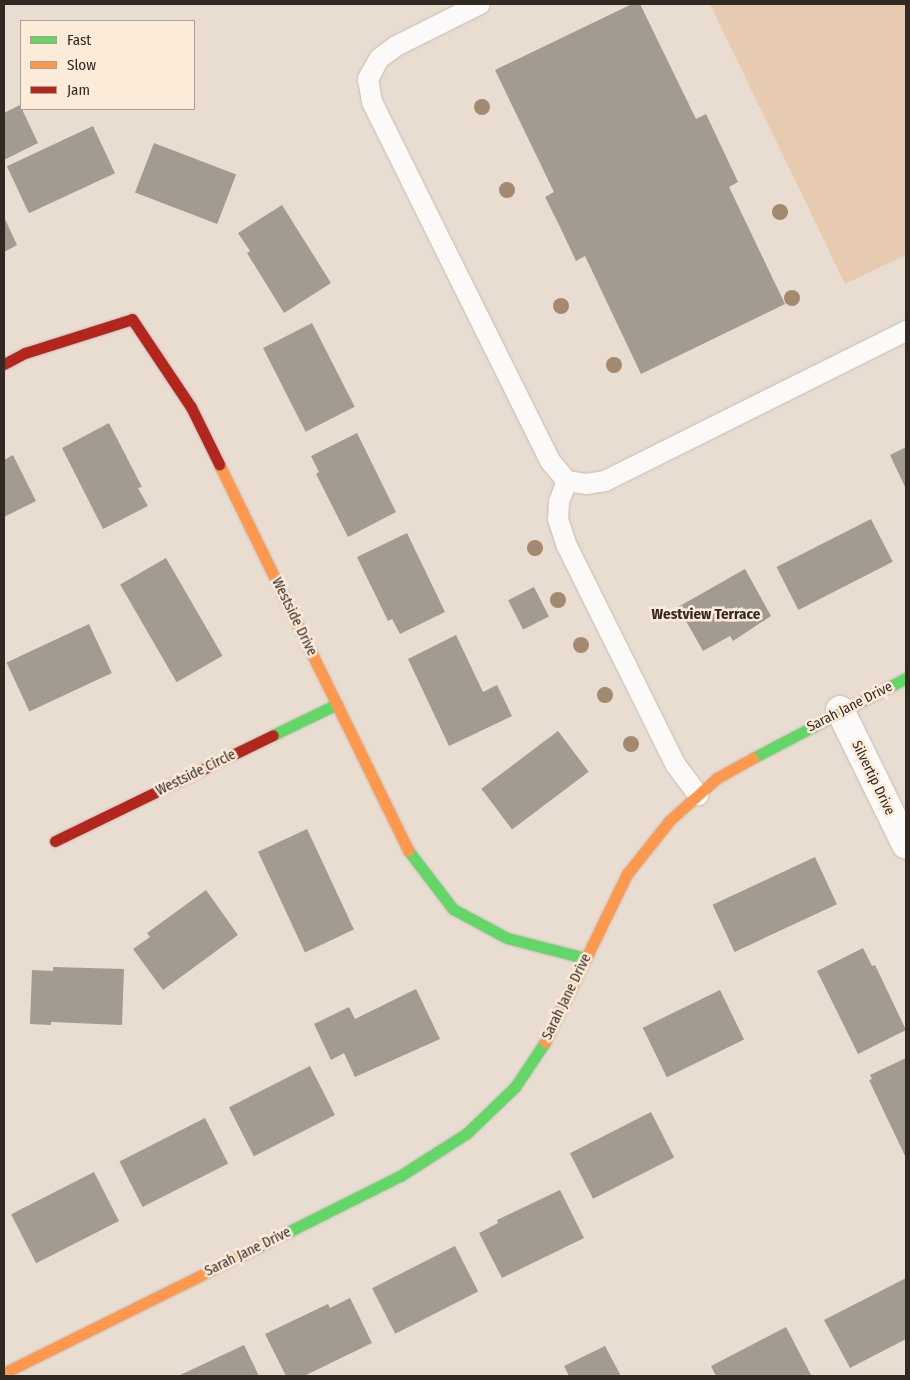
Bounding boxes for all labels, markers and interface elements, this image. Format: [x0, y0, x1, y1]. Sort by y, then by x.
legend [20, 20, 195, 110]
text: Fast [67, 31, 91, 49]
text: Slow [67, 56, 96, 74]
text: Jam [67, 81, 90, 99]
street label: Westside Drive [268, 575, 320, 659]
district label: Westview Terrace [652, 606, 760, 624]
street label: Sarah Jane Drive [804, 678, 896, 736]
street label: Silvertip Drive [848, 738, 898, 818]
street label: Westside Circle [153, 746, 239, 800]
street label: Sarah Jane Drive [539, 951, 595, 1043]
street label: Sarah Jane Drive [202, 1224, 294, 1280]

